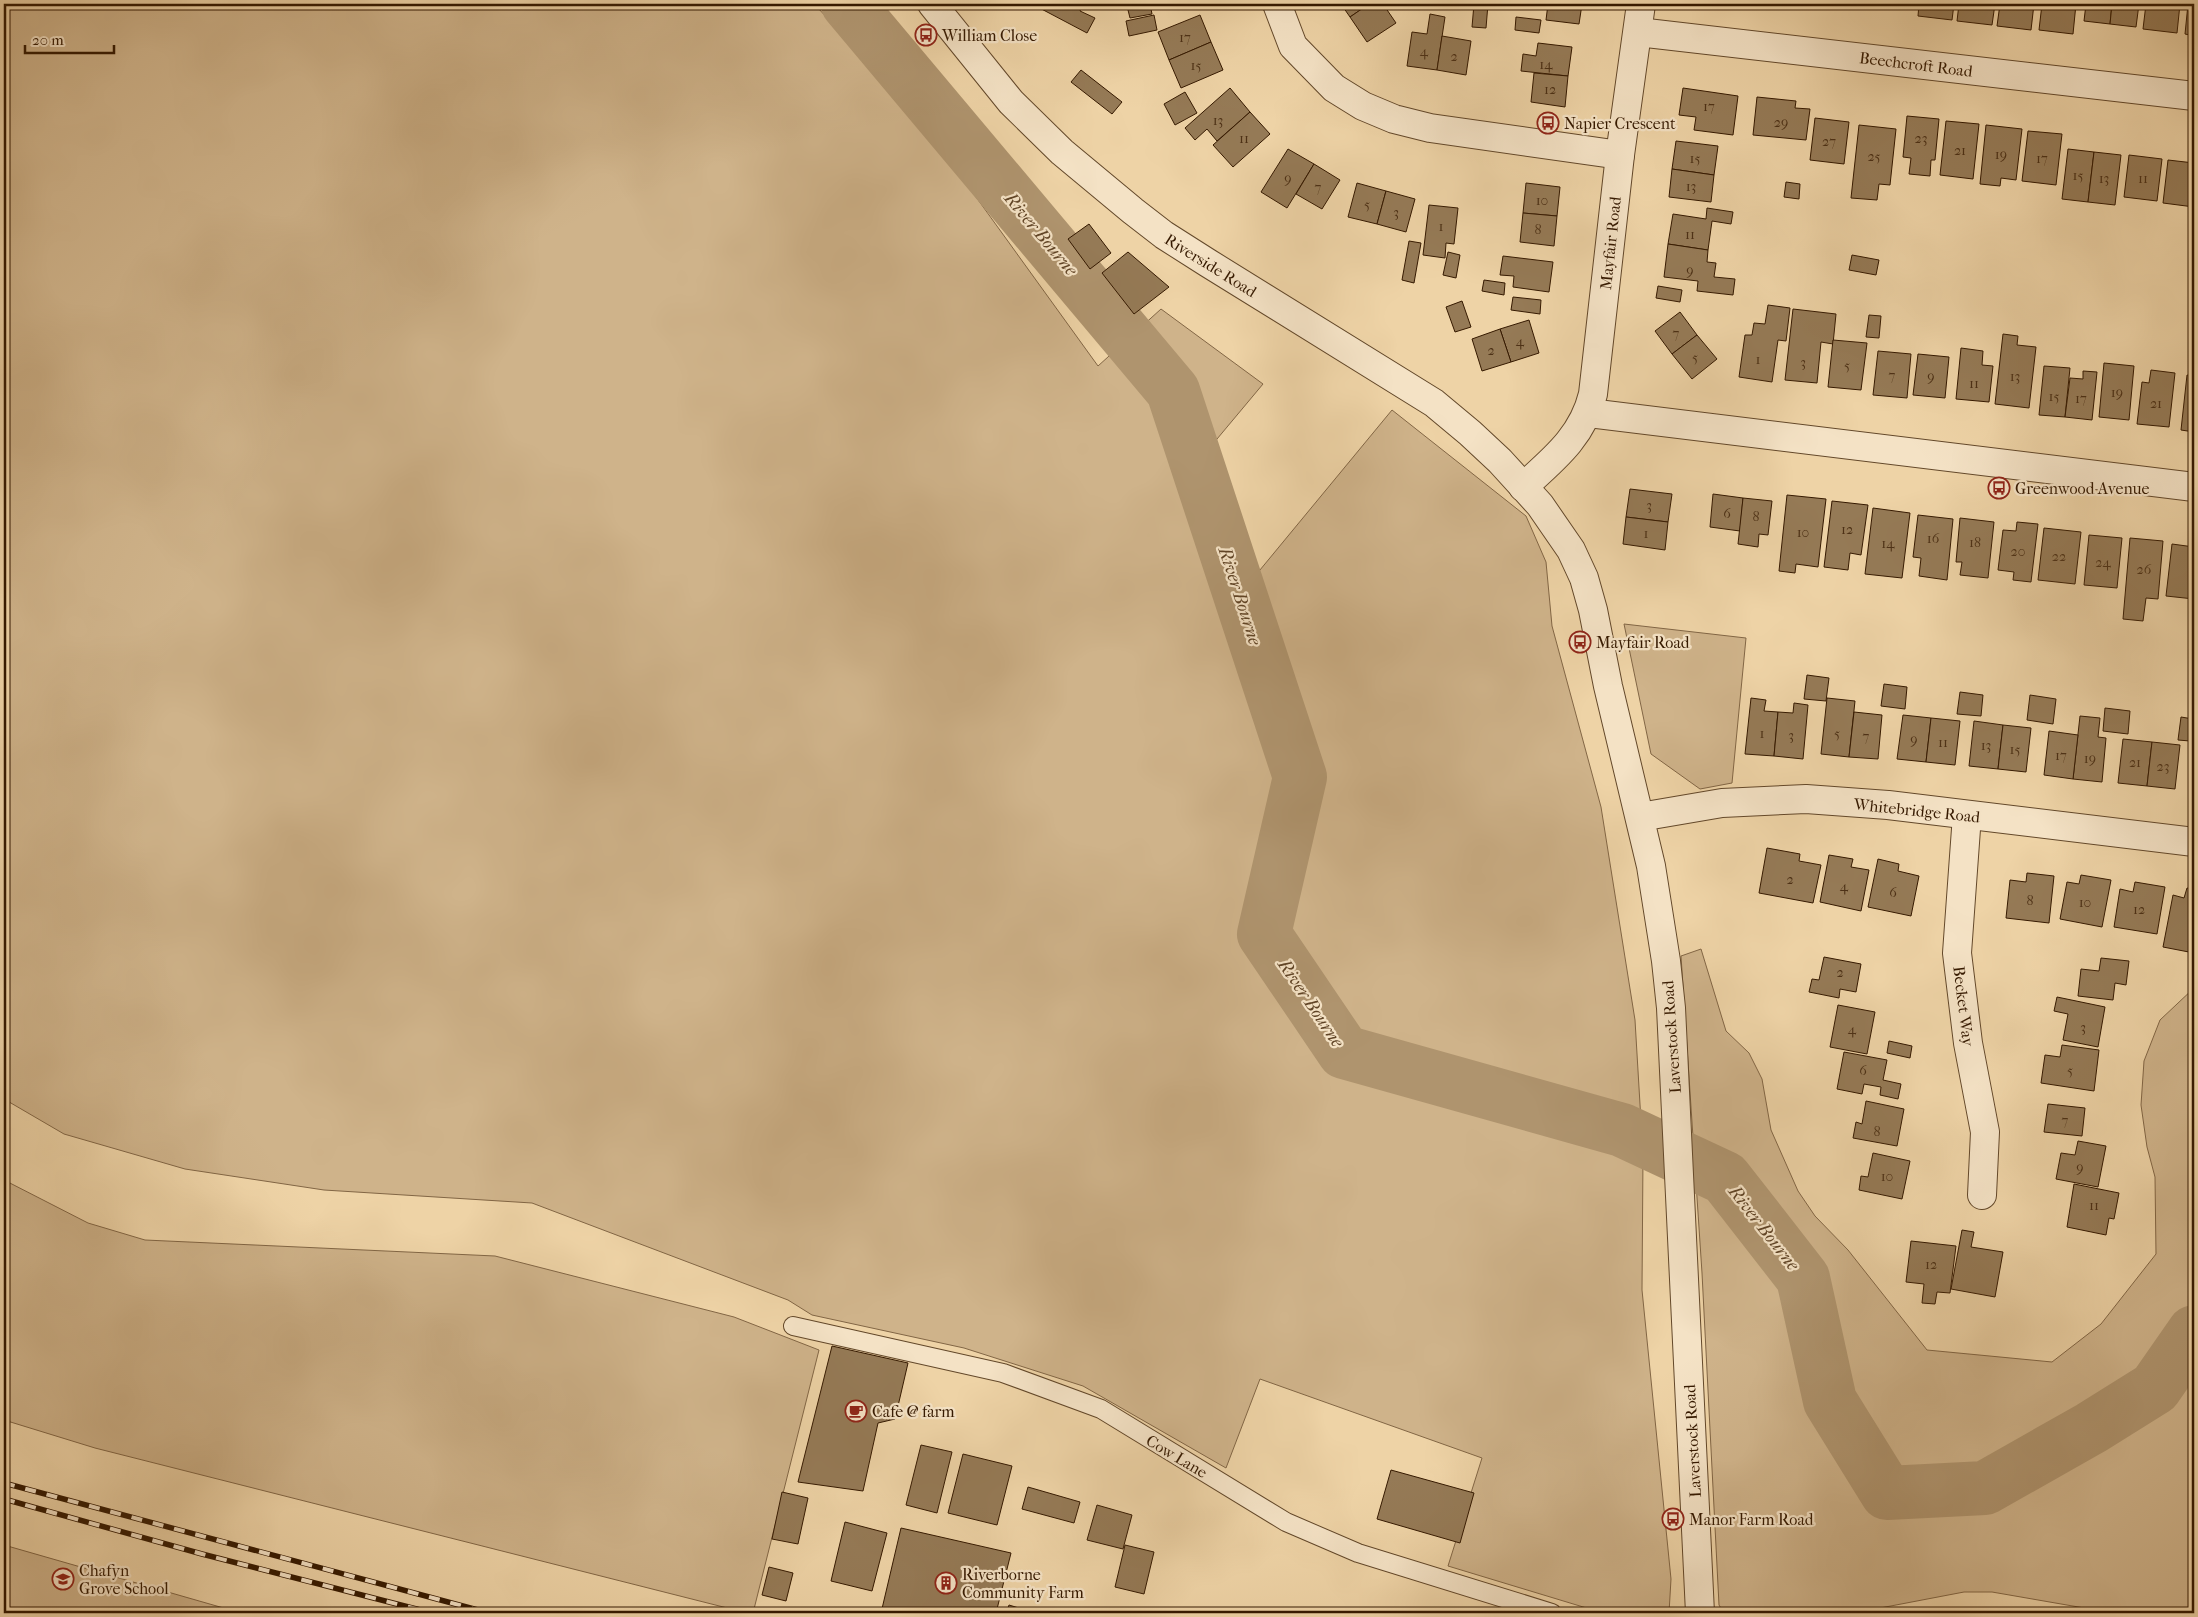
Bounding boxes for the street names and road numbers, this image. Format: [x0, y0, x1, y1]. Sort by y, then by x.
street label: Beechcroft Road [1858, 48, 1974, 81]
street label: Mayfair Road [1596, 195, 1625, 291]
street label: Riverside Road [1161, 230, 1260, 301]
street label: Whitebridge Road [1852, 794, 1981, 827]
street label: Becket Way [1949, 965, 1978, 1048]
street label: Laverstock Road [1658, 980, 1685, 1094]
street label: Laverstock Road [1680, 1384, 1705, 1498]
street label: Cow Lane [1143, 1431, 1211, 1482]

